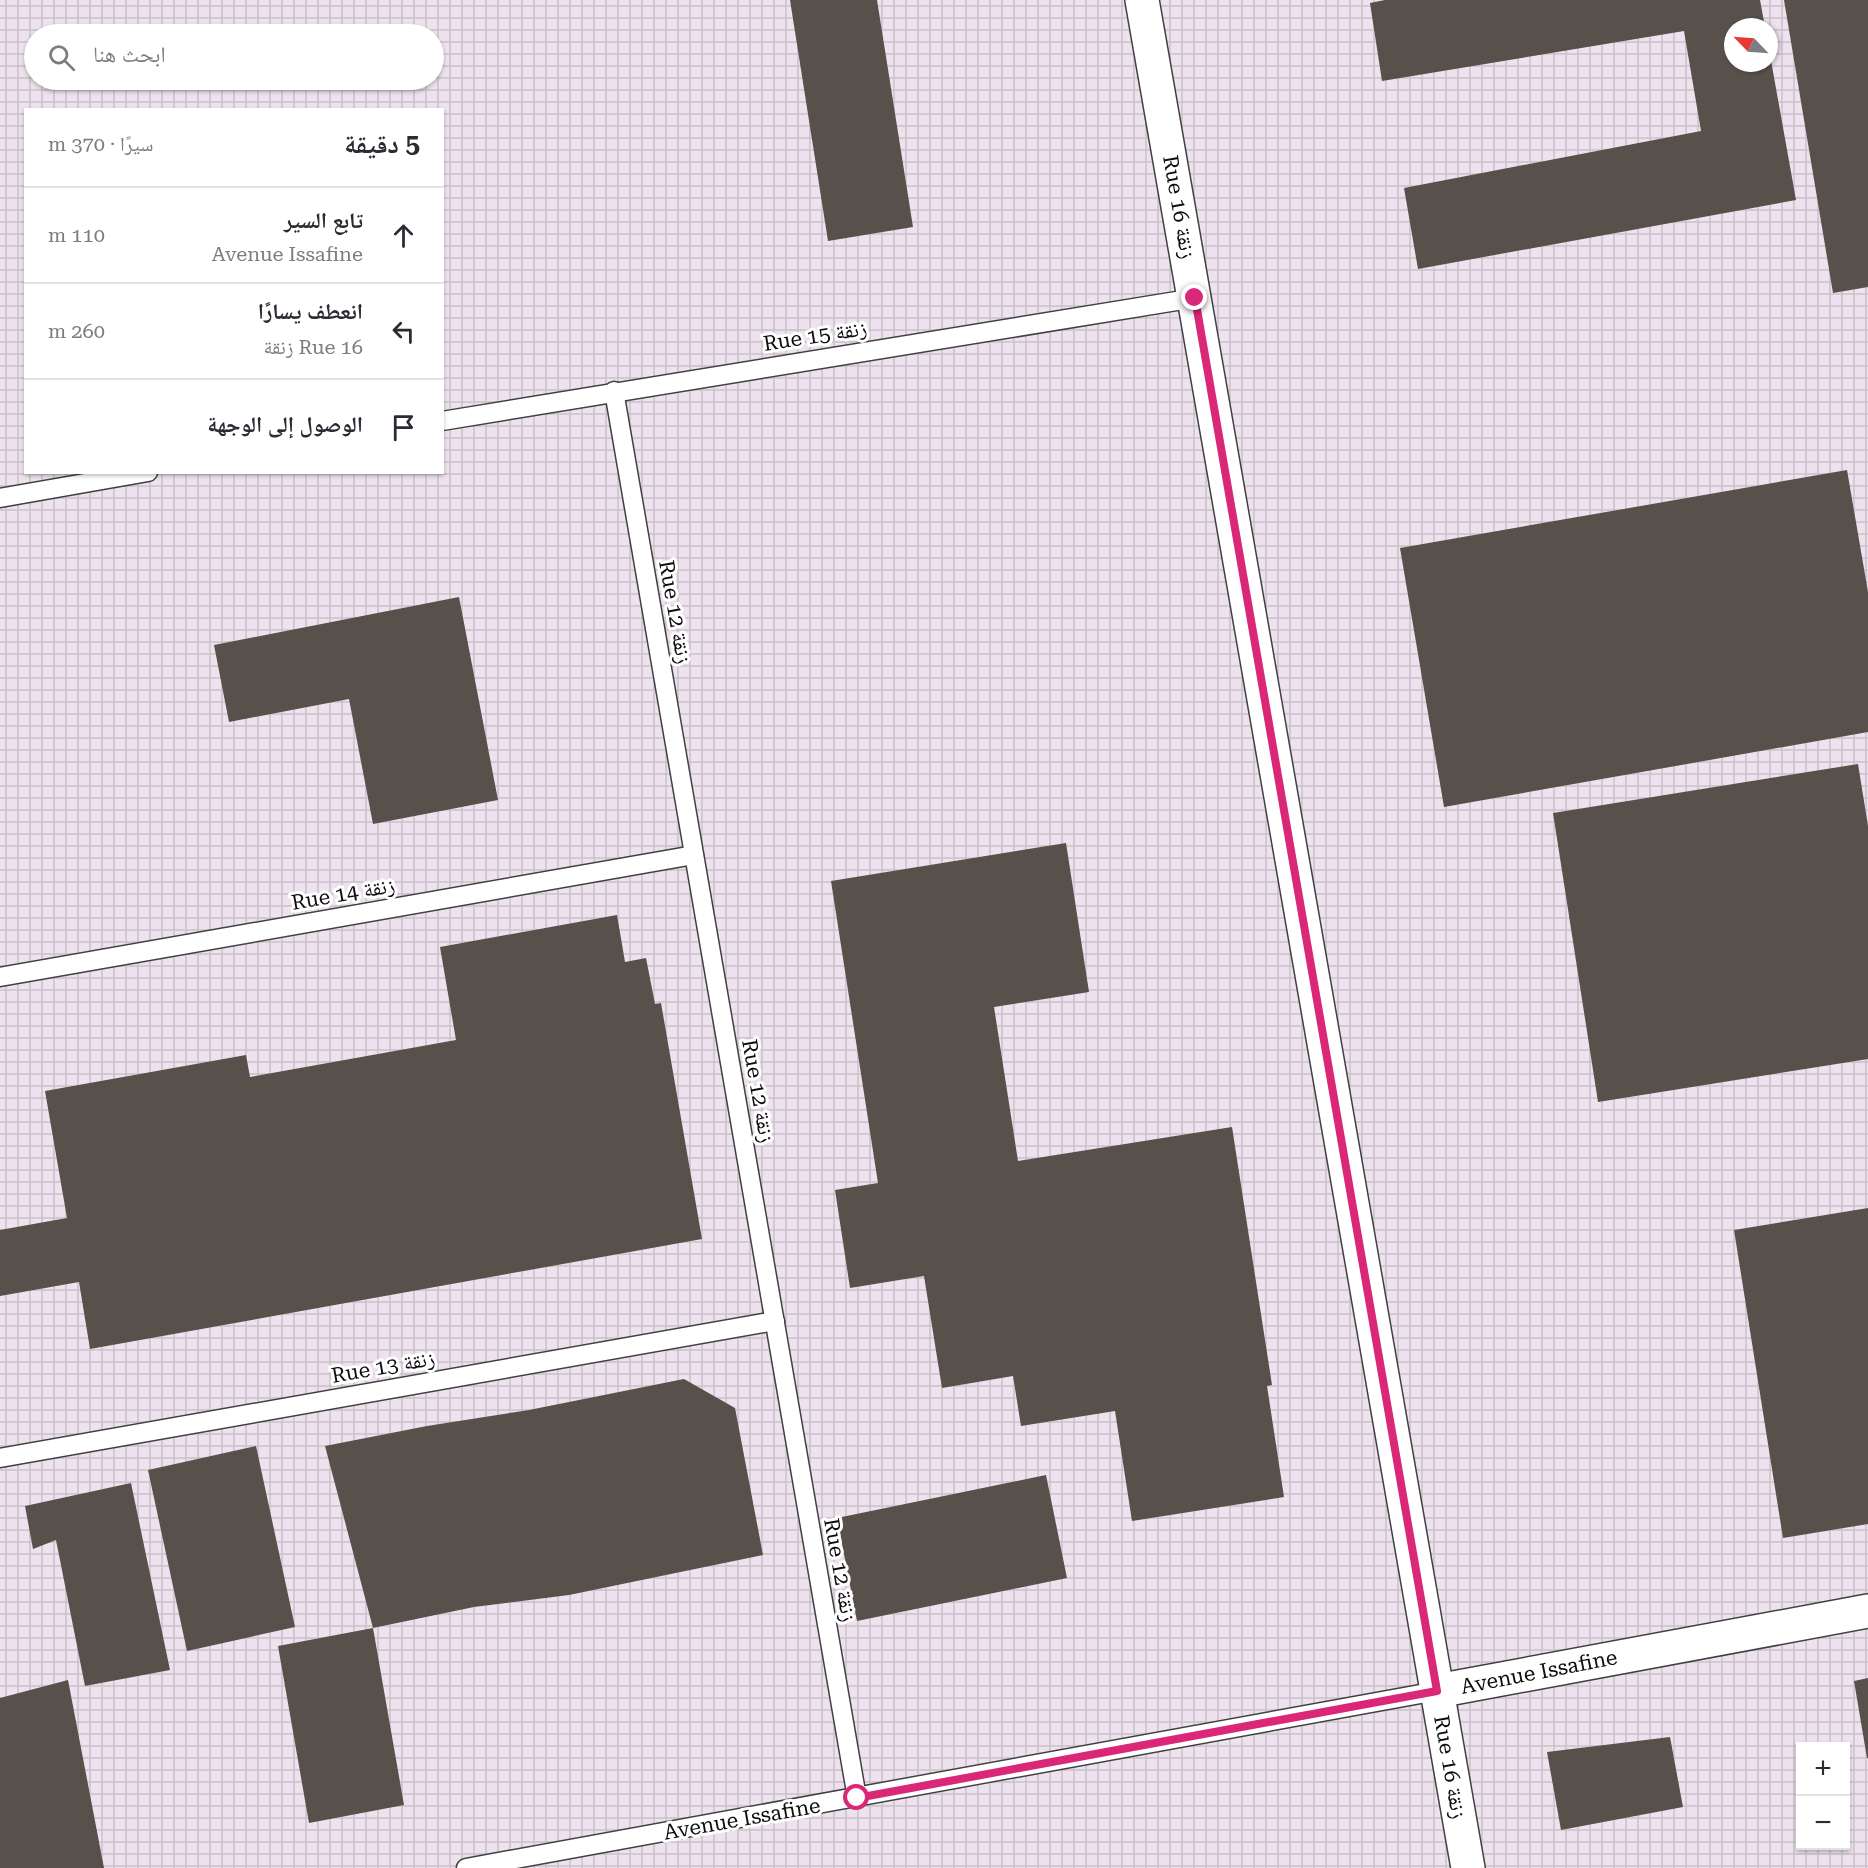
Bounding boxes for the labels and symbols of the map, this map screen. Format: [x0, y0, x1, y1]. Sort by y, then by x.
north arrow [1724, 18, 1778, 72]
street label: Rue 16 زنقة [1158, 153, 1200, 261]
route end [1181, 284, 1207, 310]
street label: Rue 15 زنقة [762, 316, 868, 356]
street label: Rue 12 زنقة [654, 558, 696, 666]
street label: Rue 14 زنقة [289, 873, 397, 915]
street label: Rue 12 زنقة [737, 1037, 779, 1145]
street label: Rue 13 زنقة [329, 1346, 437, 1388]
street label: Rue 12 زنقة [819, 1516, 861, 1624]
street label: Avenue Issafine [1459, 1645, 1619, 1699]
street label: Rue 16 زنقة [1429, 1713, 1471, 1821]
route start [843, 1784, 869, 1810]
street label: Avenue Issafine [662, 1793, 822, 1845]

